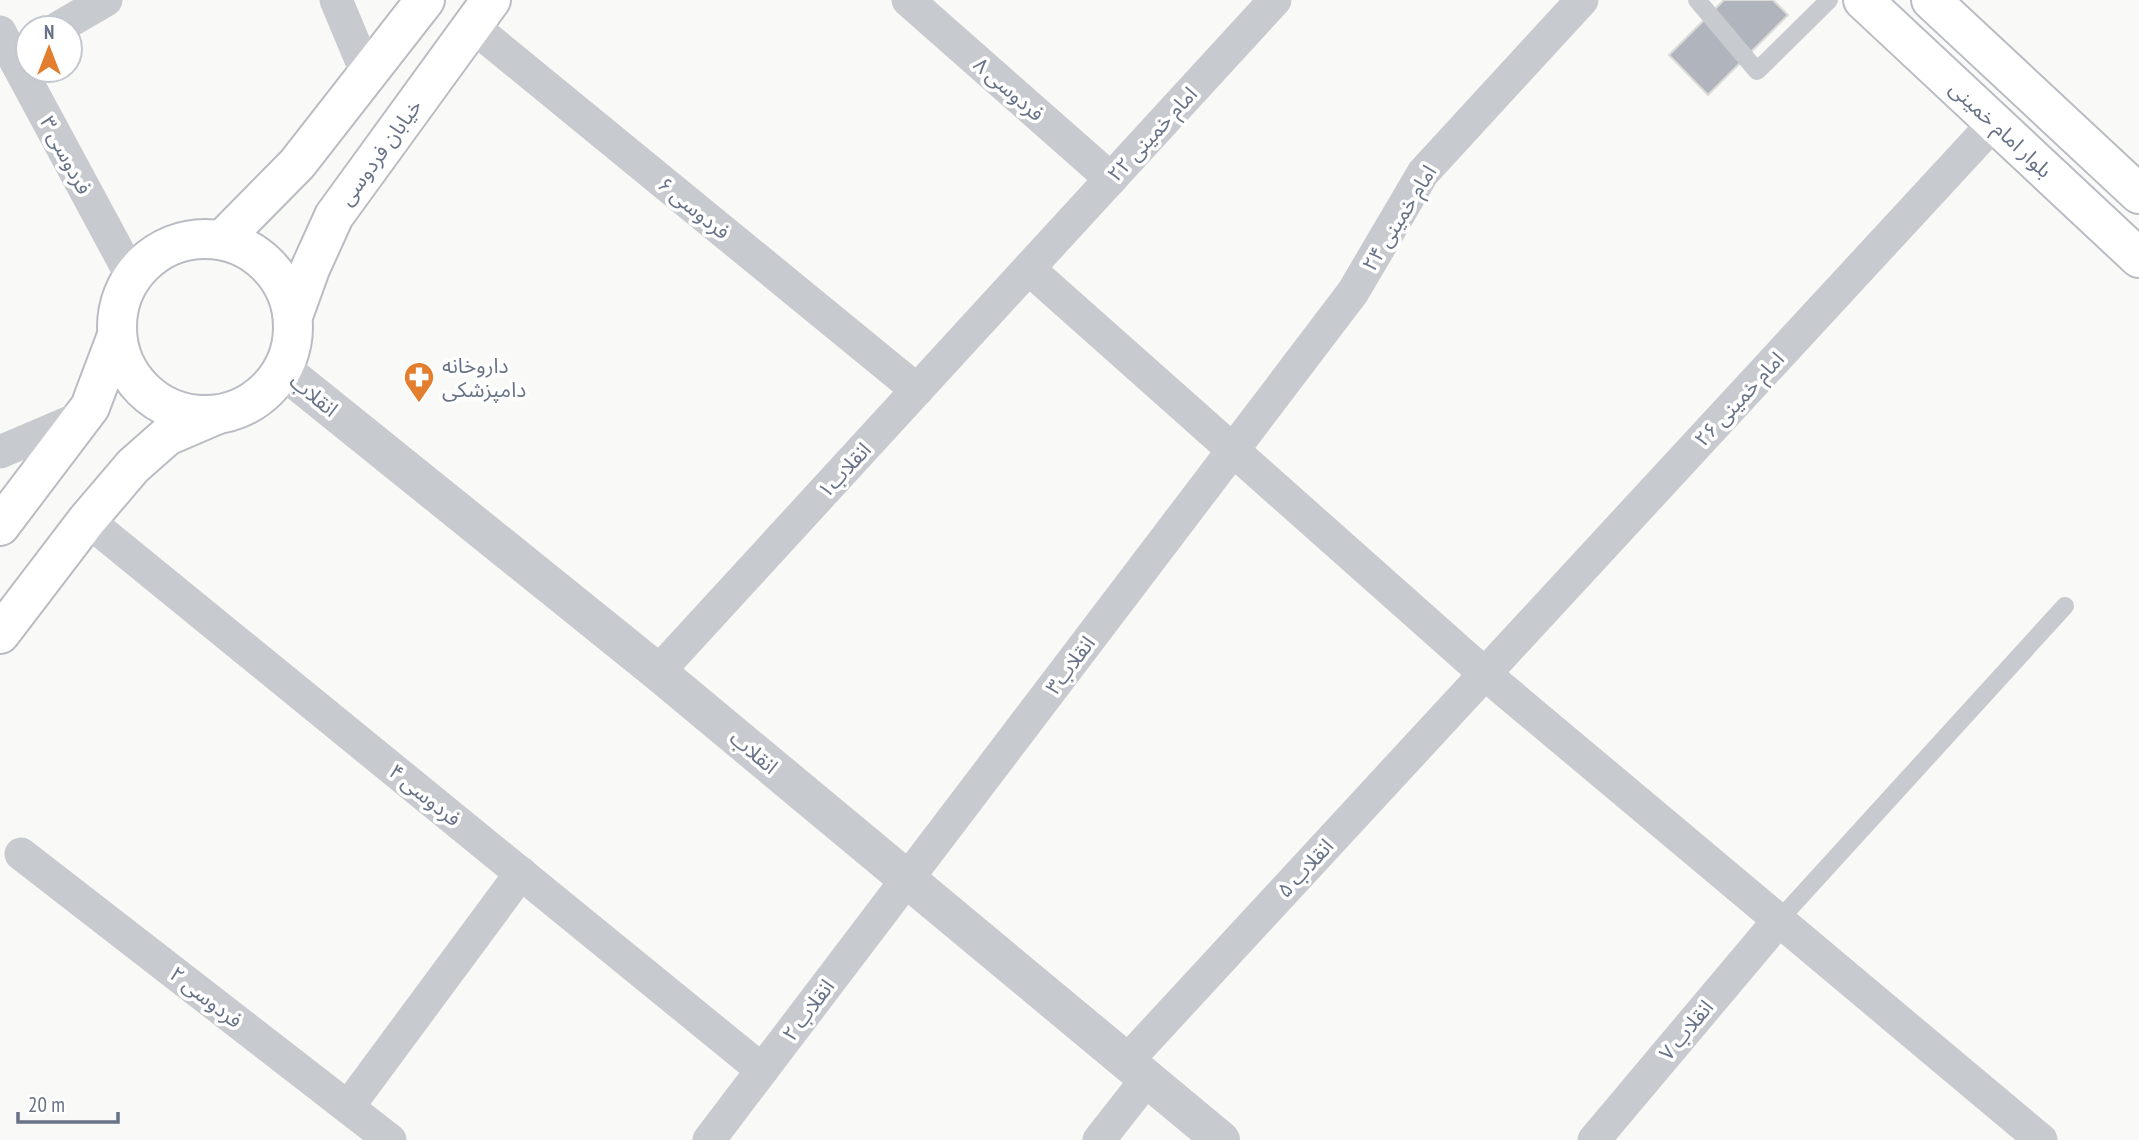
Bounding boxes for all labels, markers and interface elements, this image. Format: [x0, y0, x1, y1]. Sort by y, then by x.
north arrow [14, 14, 84, 84]
text: N [44, 20, 54, 44]
street label: فردوسی ۸ [968, 51, 1050, 127]
street label: بلوار امام خمینی [1942, 75, 2058, 186]
street label: امام خمینی ۲۲ [1101, 81, 1205, 189]
street label: خیابان فردوسی [332, 93, 428, 211]
street label: فردوسی ۳ [34, 111, 98, 199]
street label: امام خمینی ۲۴ [1356, 160, 1445, 278]
street label: فردوسی ۶ [653, 171, 735, 245]
street label: امام خمینی ۲۶ [1688, 346, 1792, 454]
place label: داروخانه دامپزشکی [442, 352, 526, 403]
pharmacy icon: داروخانه دامپزشکی [402, 360, 436, 404]
street label: انقلاب [284, 367, 344, 423]
street label: انقلاب۱ [811, 436, 877, 504]
street label: انقلاب۳ [1039, 630, 1101, 700]
street label: انقلاب [724, 724, 784, 780]
street label: فردوسی ۴ [384, 758, 466, 832]
street label: انقلاب ۵ [1271, 833, 1339, 903]
street label: فردوسی ۲ [164, 960, 248, 1034]
street label: انقلاب ۲ [776, 974, 840, 1046]
street label: انقلاب ۷ [1653, 994, 1719, 1066]
scale bar [18, 1080, 117, 1124]
text: 20 m [28, 1091, 65, 1118]

